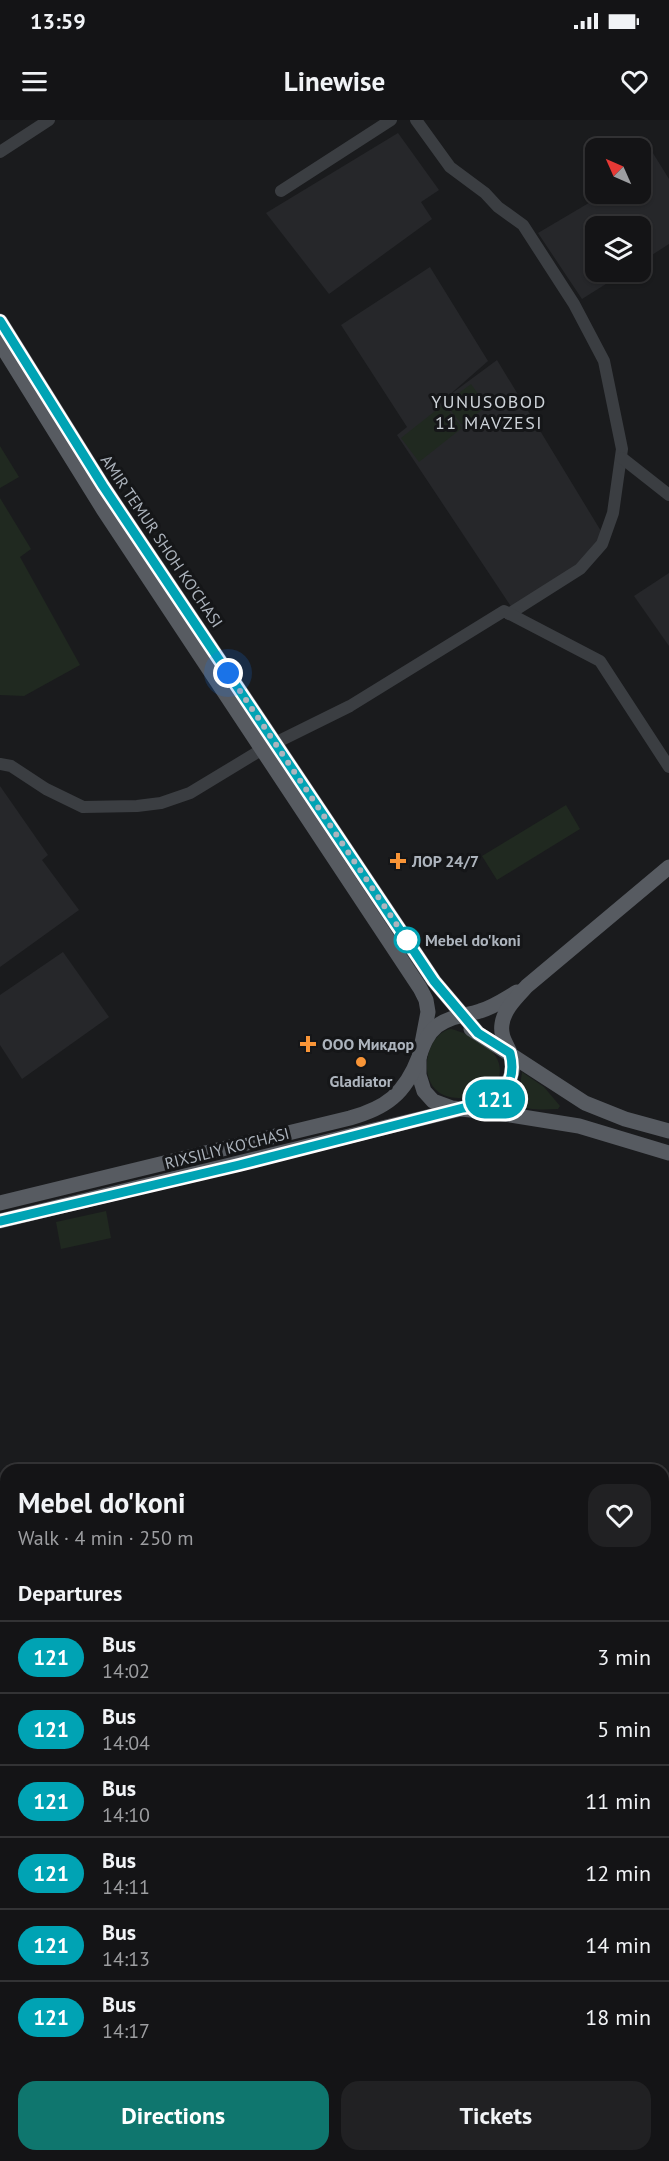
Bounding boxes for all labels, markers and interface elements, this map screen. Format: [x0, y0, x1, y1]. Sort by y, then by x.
text: 13:59 [30, 7, 86, 35]
text: Linewise [284, 64, 385, 98]
icon: menu [18, 65, 51, 98]
icon: heart [618, 65, 651, 98]
north arrow [585, 138, 651, 204]
map controls [585, 138, 651, 282]
button: layers [585, 216, 651, 282]
district label: YUNUSOBOD 11 MAVZESI [431, 390, 547, 434]
street label: AMIR TEMUR SHOH KO'CHASI [97, 451, 227, 631]
your location [213, 658, 243, 688]
place label: ЛОР 24/7 [411, 851, 479, 871]
marker: ЛОР 24/7 [389, 852, 407, 870]
marker: Mebel do'koni [394, 927, 420, 953]
place label: Mebel do'koni [425, 930, 521, 950]
place label: ООО Микдор [322, 1034, 415, 1054]
marker: ООО Микдор [299, 1035, 317, 1053]
marker: Gladiator [354, 1055, 368, 1069]
place label: Gladiator [330, 1071, 393, 1091]
line badge: 121 [460, 1080, 530, 1118]
text: 121 [477, 1086, 513, 1113]
street label: RIXSILIY KO'CHASI [163, 1123, 291, 1173]
text: Mebel do'koni [18, 1484, 186, 1521]
button: heart [588, 1484, 651, 1547]
text: Walk · 4 min · 250 m [18, 1525, 194, 1551]
text: Departures [18, 1579, 122, 1607]
text: Bus [102, 1630, 136, 1658]
text: 3 min [597, 1643, 651, 1671]
text: 121 [33, 1644, 69, 1671]
text: 14:02 [102, 1658, 150, 1684]
text: Bus [102, 1702, 136, 1730]
text: 5 min [597, 1715, 651, 1743]
text: 121 [33, 1716, 69, 1743]
text: 14:04 [102, 1730, 150, 1756]
text: Bus [102, 1774, 136, 1802]
text: 11 min [585, 1787, 651, 1815]
text: 121 [33, 1788, 69, 1815]
text: 14:10 [102, 1802, 150, 1828]
text: Bus [102, 1846, 136, 1874]
text: 12 min [585, 1859, 651, 1887]
text: 121 [33, 1860, 69, 1887]
text: 14:11 [102, 1874, 150, 1900]
text: Bus [102, 1918, 136, 1946]
text: 14 min [585, 1931, 651, 1959]
text: 121 [33, 1932, 69, 1959]
text: 14:13 [102, 1946, 150, 1972]
text: Bus [102, 1990, 136, 2018]
text: 18 min [585, 2003, 651, 2031]
text: 121 [33, 2004, 69, 2031]
text: 14:17 [102, 2018, 150, 2044]
button: Directions [18, 2081, 329, 2150]
button: Tickets [341, 2081, 651, 2150]

